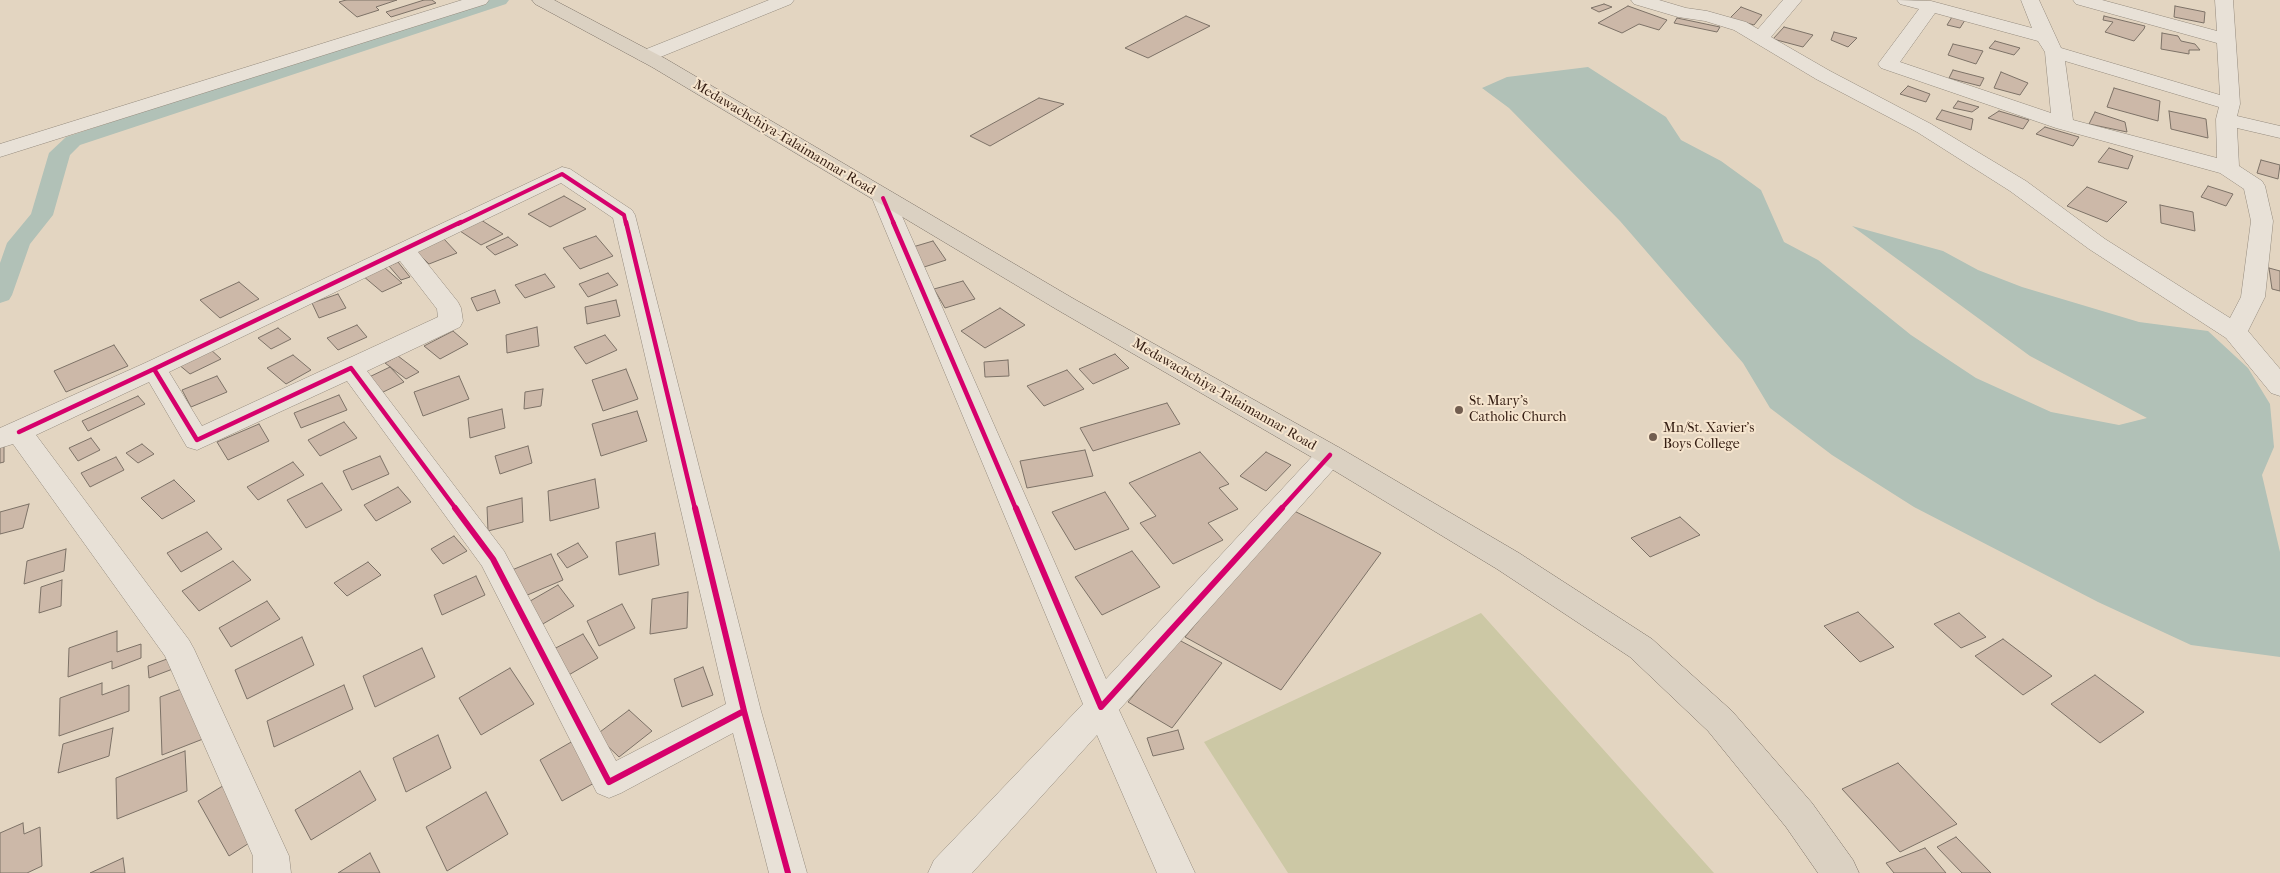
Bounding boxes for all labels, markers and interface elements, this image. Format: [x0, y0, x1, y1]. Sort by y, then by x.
street label: Medawachchiya-Talaimannar Road [690, 77, 878, 199]
street label: Medawachchiya-Talaimannar Road [1129, 335, 1319, 455]
place label: St. Mary's Catholic Church [1469, 394, 1567, 427]
marker: St. Mary's Catholic Church [1453, 404, 1465, 416]
place label: Mn/St. Xavier's Boys College [1663, 421, 1754, 454]
marker: Mn/St. Xavier's Boys College [1647, 431, 1659, 443]

